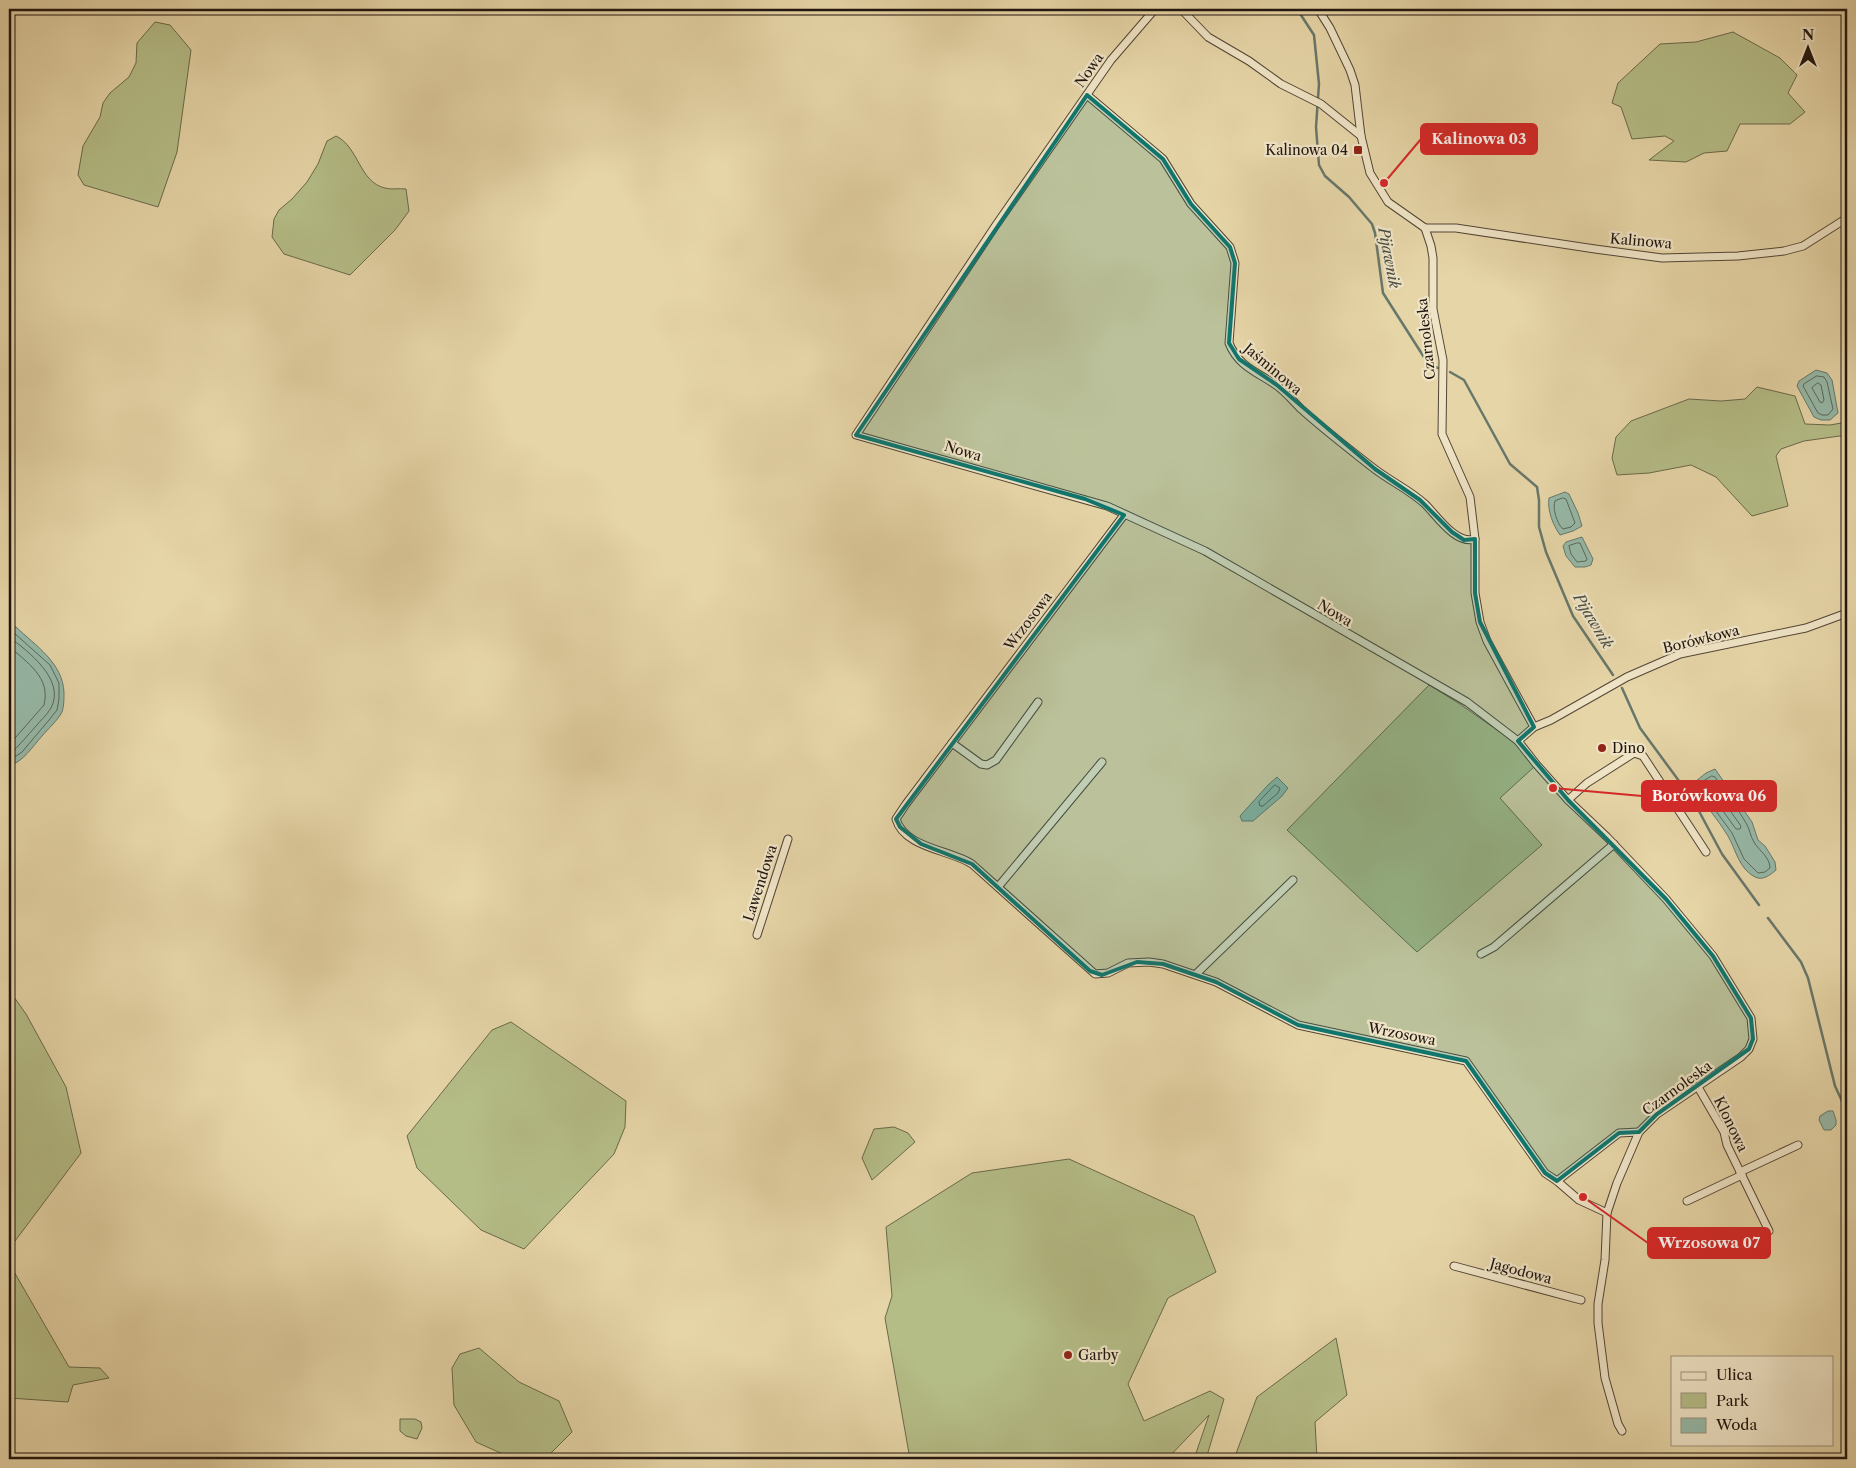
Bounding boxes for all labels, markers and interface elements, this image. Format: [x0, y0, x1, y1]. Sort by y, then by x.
north arrow [1784, 22, 1834, 72]
text: N [1802, 26, 1814, 44]
street label: Nowa [1071, 49, 1108, 91]
callout: Kalinowa 03 [1421, 124, 1537, 154]
text: Kalinowa 03 [1431, 129, 1527, 148]
place label: Kalinowa 04 [1265, 141, 1348, 159]
marker: Kalinowa 04 [1352, 144, 1364, 156]
water label: Pijawnik [1374, 225, 1405, 290]
street label: Kalinowa [1609, 229, 1673, 253]
street label: Czarnoleska [1413, 297, 1439, 381]
street label: Jaśminowa [1238, 338, 1306, 399]
street label: Nowa [942, 437, 984, 465]
street label: Wrzosowa [1000, 588, 1056, 655]
water label: Pijawnik [1569, 589, 1617, 652]
street label: Nowa [1314, 596, 1356, 631]
street label: Borówkowa [1661, 621, 1742, 657]
place label: Dino [1612, 739, 1645, 757]
marker: Dino [1596, 742, 1608, 754]
callout: Borówkowa 06 [1642, 781, 1776, 811]
text: Borówkowa 06 [1652, 786, 1766, 805]
street label: Lawendowa [739, 842, 781, 923]
street label: Wrzosowa [1366, 1018, 1438, 1050]
street label: Czarnoleska [1639, 1056, 1716, 1119]
street label: Klonowa [1710, 1093, 1752, 1155]
callout: Wrzosowa 07 [1648, 1228, 1770, 1258]
text: Wrzosowa 07 [1657, 1233, 1760, 1252]
street label: Jagodowa [1486, 1254, 1555, 1288]
place label: Garby [1078, 1346, 1119, 1364]
marker: Garby [1062, 1349, 1074, 1361]
legend [1671, 1356, 1834, 1446]
text: Ulica [1716, 1365, 1752, 1384]
text: Park [1716, 1391, 1750, 1410]
text: Woda [1715, 1415, 1757, 1434]

